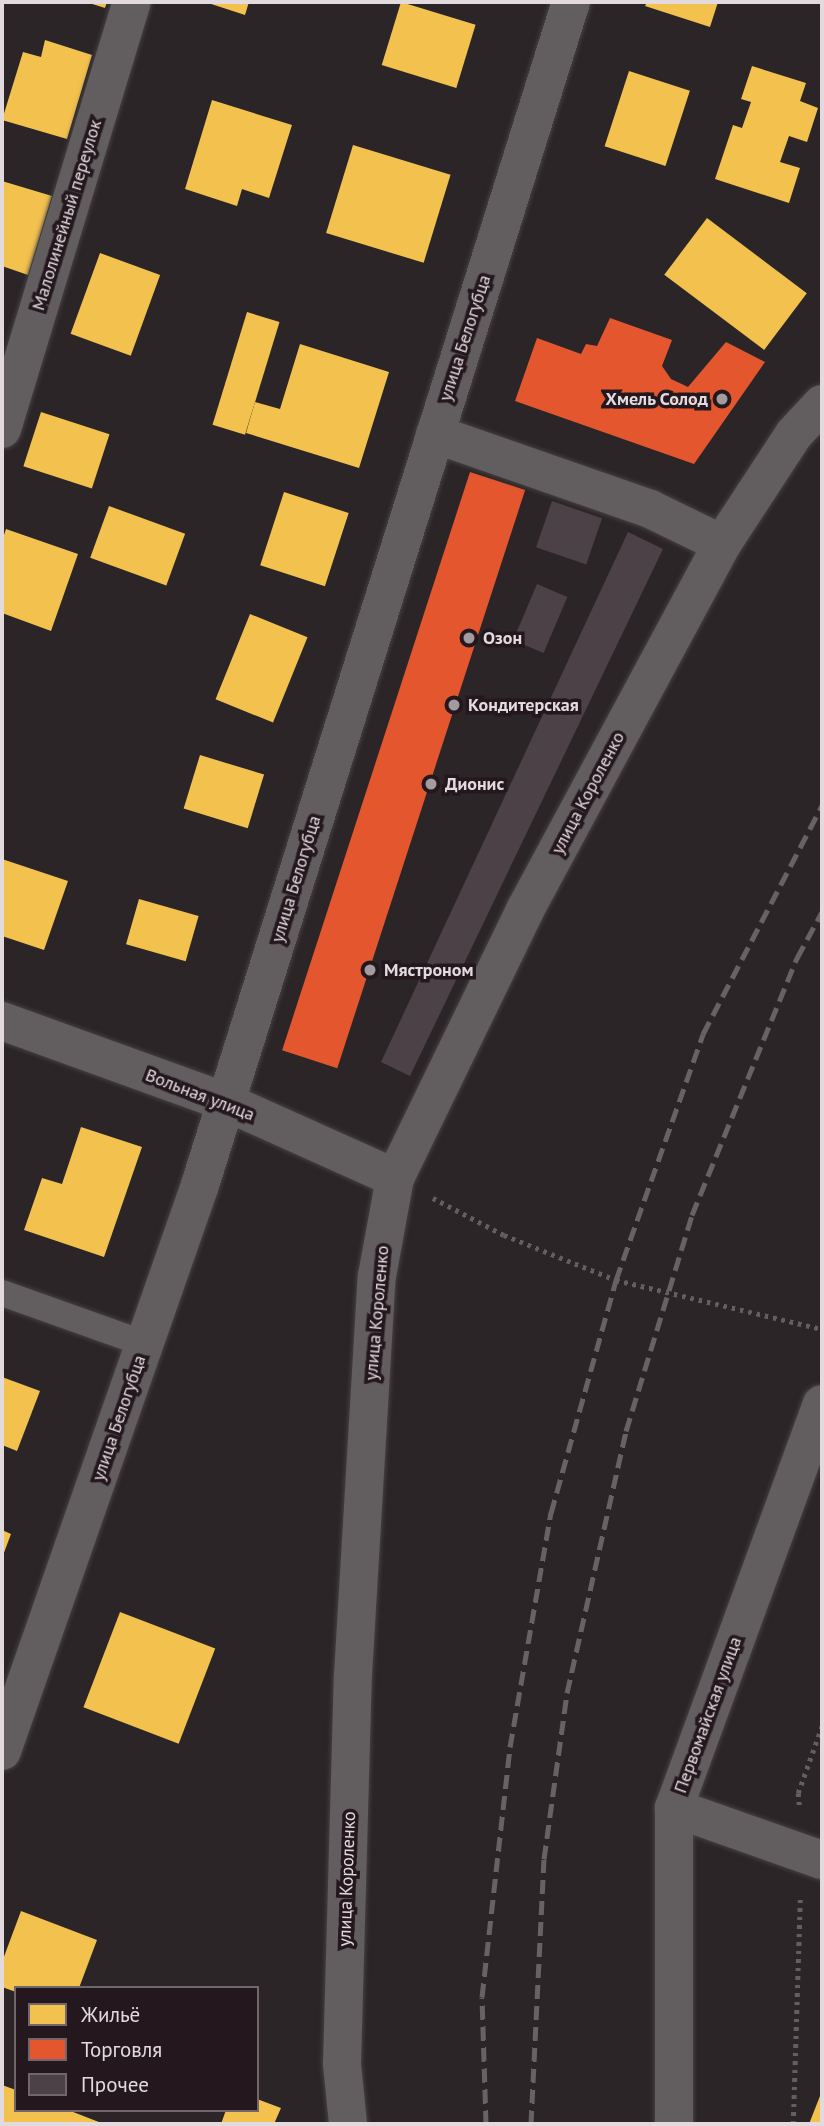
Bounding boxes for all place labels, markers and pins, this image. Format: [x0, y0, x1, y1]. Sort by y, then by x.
place label: Хмель Солод [605, 388, 708, 410]
marker: Хмель Солод [714, 391, 730, 407]
place label: Озон [483, 627, 522, 649]
marker: Озон [461, 630, 477, 646]
place label: Кондитерская [468, 694, 579, 716]
marker: Кондитерская [446, 697, 462, 713]
place label: Дионис [445, 773, 504, 795]
marker: Дионис [423, 776, 439, 792]
place label: Мястроном [384, 959, 473, 981]
marker: Мястроном [362, 962, 378, 978]

